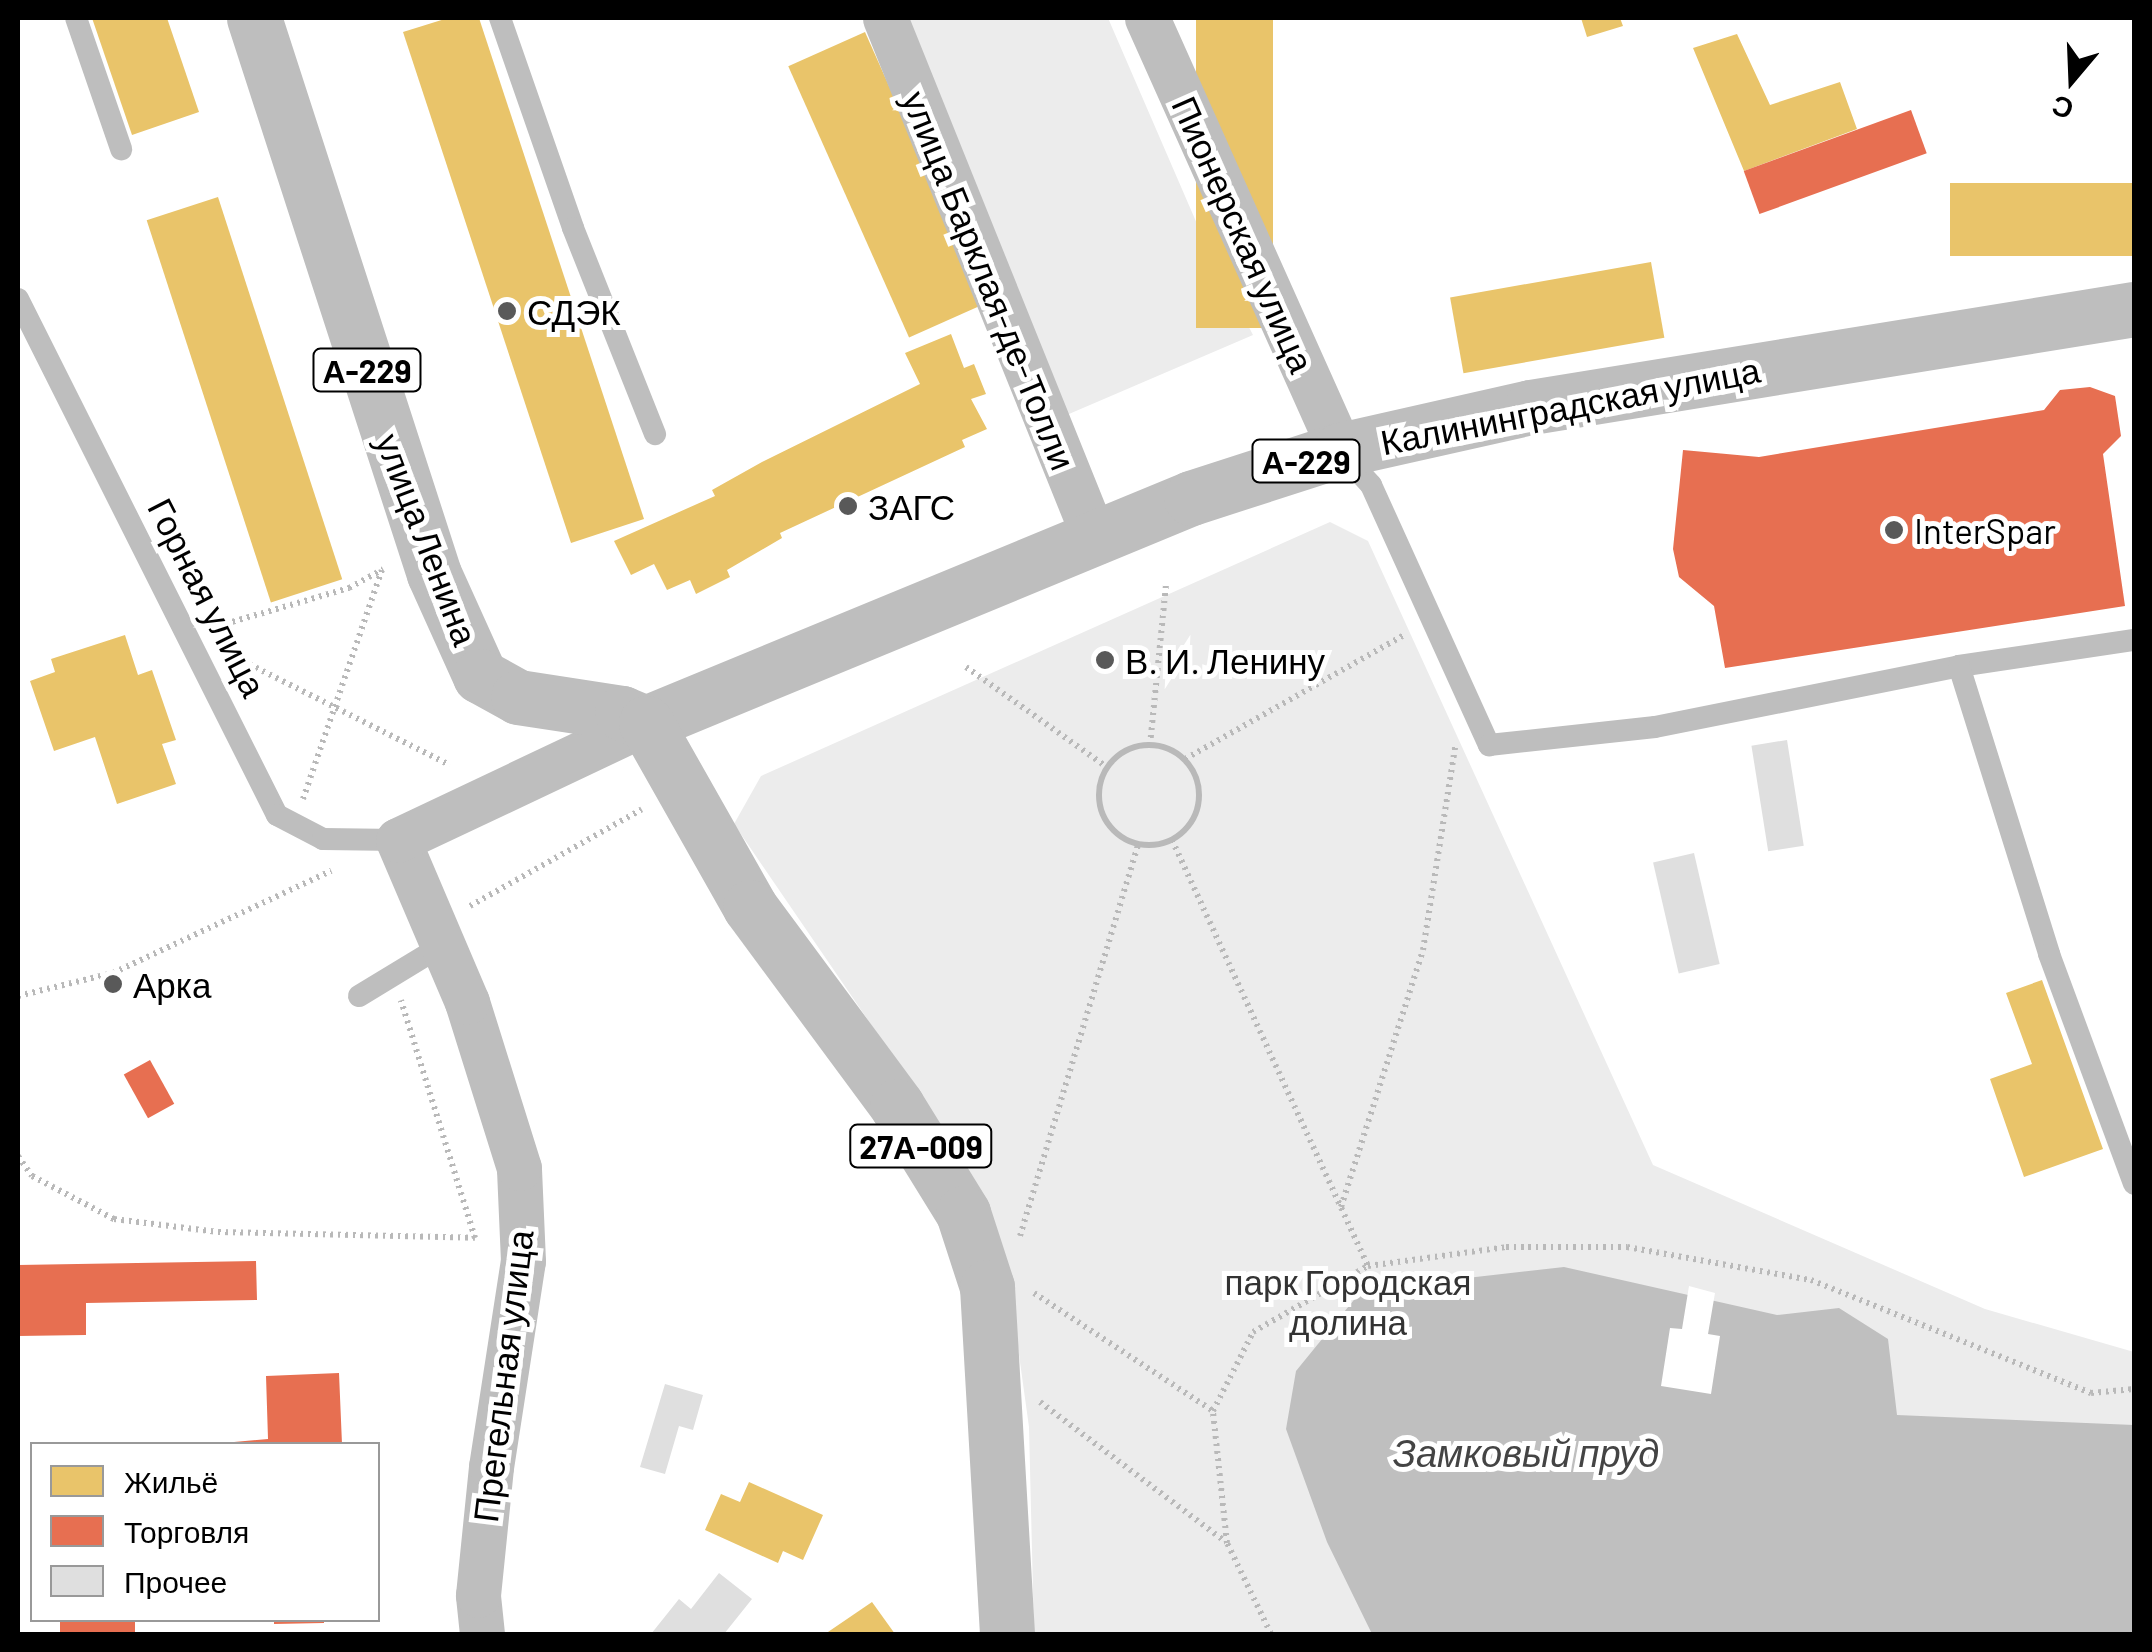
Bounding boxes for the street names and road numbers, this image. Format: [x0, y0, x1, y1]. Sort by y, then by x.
street label: улица Барклая-де-Толли [895, 84, 1085, 476]
street label: Пионерская улица [1164, 90, 1324, 378]
road number: А-229 [312, 343, 422, 397]
street label: Калининградская улица [1377, 348, 1763, 462]
street label: улица Ленина [368, 427, 488, 651]
road number: А-229 [1251, 434, 1361, 488]
street label: Горная улица [140, 491, 276, 703]
road number: 27А-009 [848, 1119, 994, 1173]
street label: Прегельная улица [463, 1228, 541, 1524]

